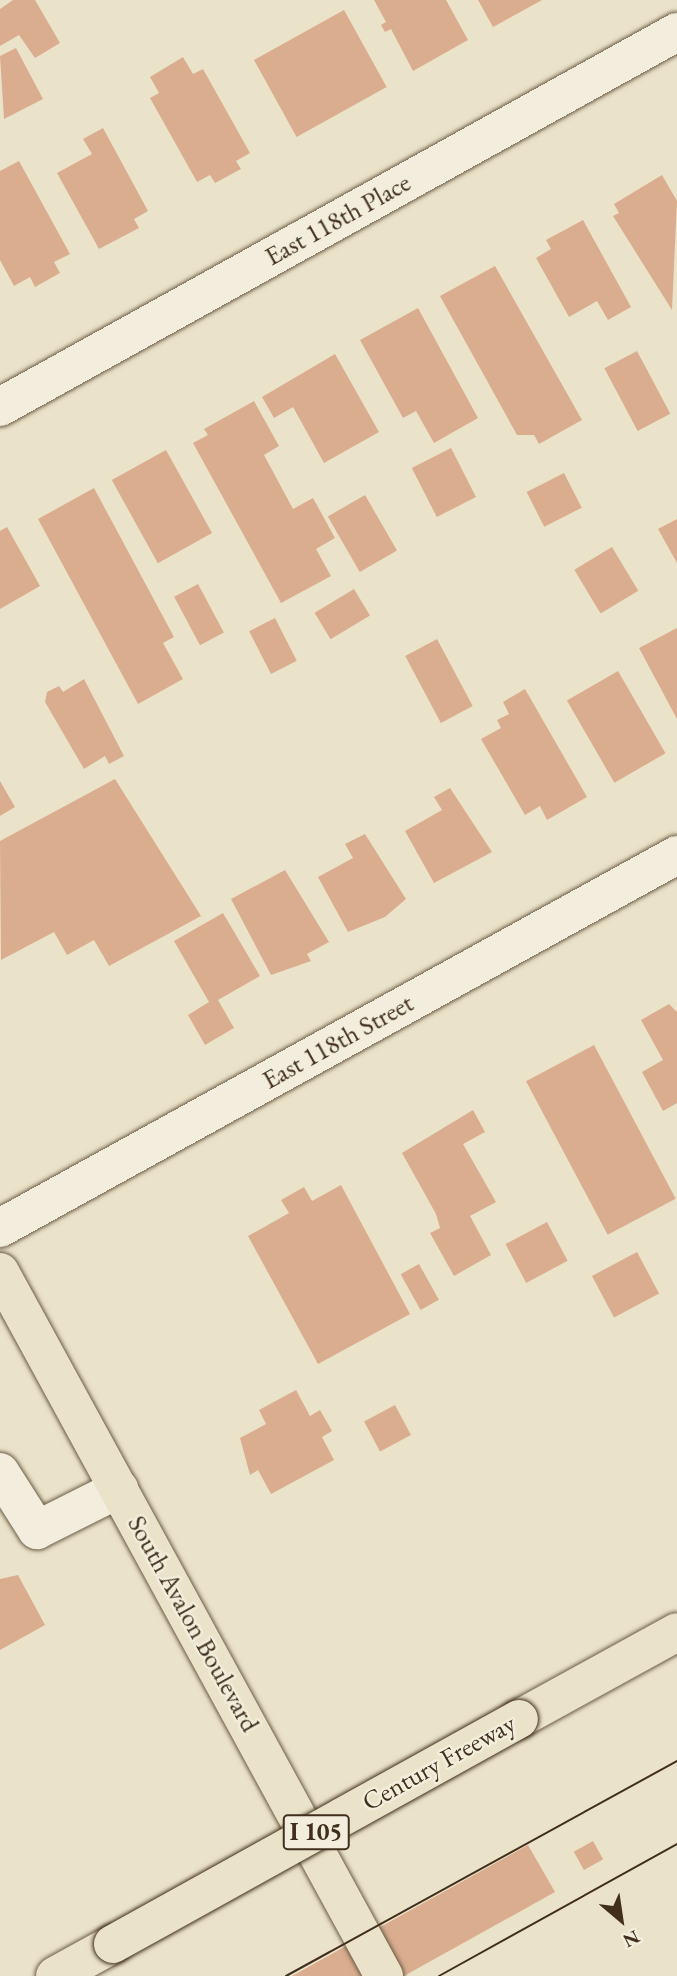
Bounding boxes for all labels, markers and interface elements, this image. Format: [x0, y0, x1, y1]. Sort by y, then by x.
street label: East 118th Place [260, 167, 416, 273]
street label: East 118th Street [257, 988, 419, 1096]
street label: South Avalon Boulevard [121, 1510, 265, 1738]
street label: Century Freeway [357, 1708, 521, 1818]
road number: I 105 [281, 1812, 351, 1853]
north arrow [586, 1885, 656, 1955]
text: N [619, 1924, 644, 1953]

